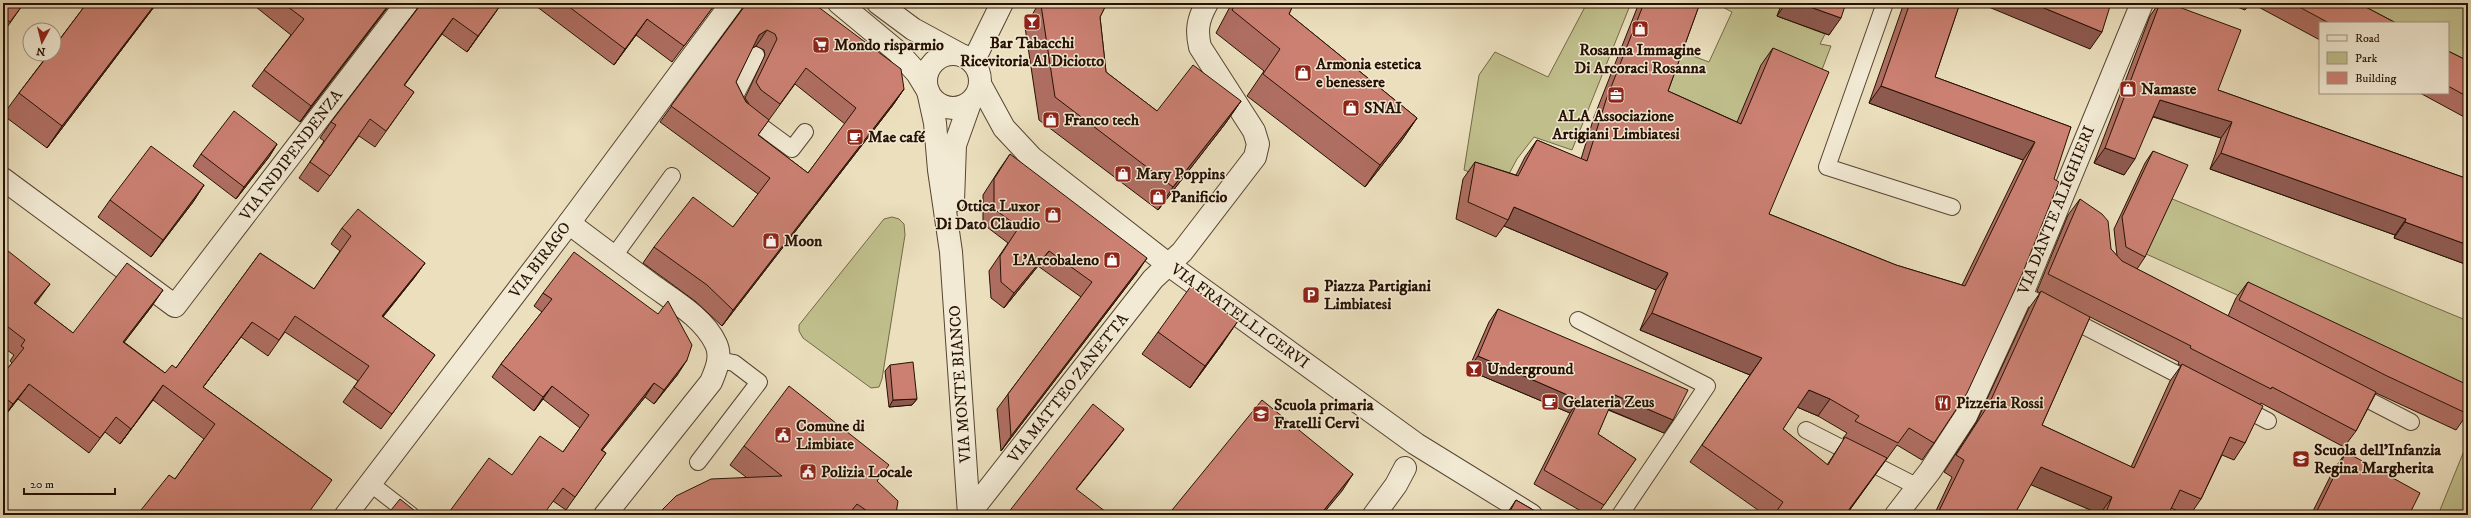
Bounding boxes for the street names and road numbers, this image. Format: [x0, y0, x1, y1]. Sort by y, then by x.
street label: VIA INDIPENDENZA [235, 85, 347, 225]
street label: VIA DANTE ALIGHIERI [2013, 122, 2099, 298]
street label: VIA BIRAGO [504, 218, 575, 303]
street label: VIA FRATELLI CERVI [1166, 258, 1313, 373]
street label: VIA MONTE BIANCO [945, 305, 976, 464]
street label: VIA MATTEO ZANETTA [1003, 308, 1133, 468]

